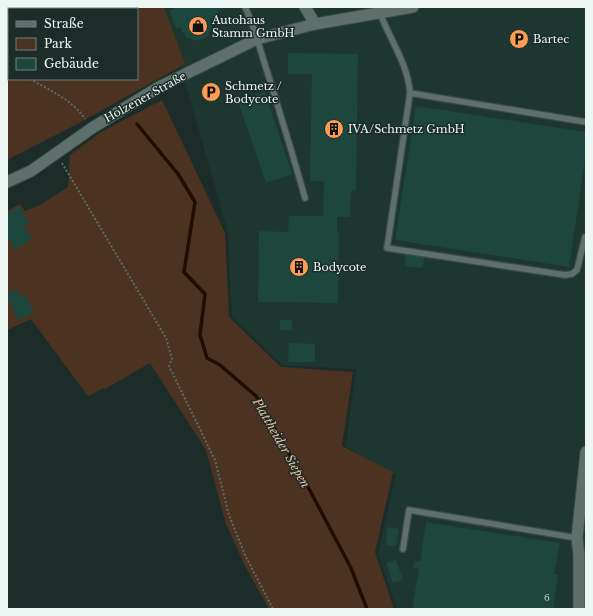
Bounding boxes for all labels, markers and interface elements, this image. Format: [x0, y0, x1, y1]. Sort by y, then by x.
legend [8, 8, 138, 80]
place label: Autohaus Stamm GmbH [211, 13, 295, 40]
shop icon: Autohaus Stamm GmbH [187, 15, 209, 37]
text: Straße [44, 16, 84, 31]
parking icon: Bartec [508, 28, 530, 50]
place label: Bartec [533, 32, 569, 46]
text: Park [44, 36, 72, 51]
text: Gebäude [44, 56, 99, 71]
street label: Holzener Straße [102, 69, 188, 125]
place label: Schmetz / Bodycote [225, 79, 282, 106]
parking icon: Schmetz / Bodycote [200, 81, 222, 103]
building icon: IVA/Schmetz GmbH [323, 118, 345, 140]
place label: IVA/Schmetz GmbH [348, 122, 465, 136]
building icon: Bodycote [288, 256, 310, 278]
place label: Bodycote [313, 260, 366, 274]
water label: Plattheider Siepen [249, 394, 313, 491]
house number: 6 [544, 592, 550, 603]

